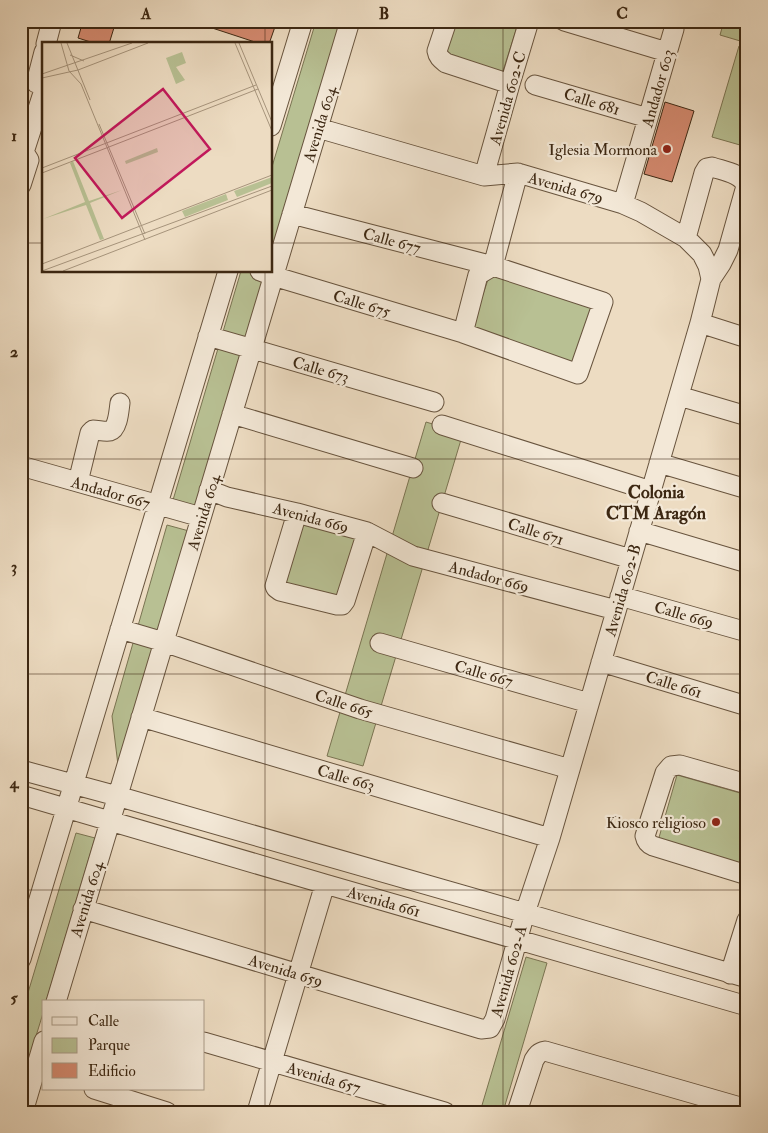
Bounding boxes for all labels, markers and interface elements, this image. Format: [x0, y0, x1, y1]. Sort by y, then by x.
text: A [140, 4, 152, 24]
text: B [379, 4, 389, 24]
text: C [616, 4, 628, 24]
inset map [42, 42, 272, 272]
street label: Andador 603 [637, 47, 679, 131]
street label: Avenida 602-C [485, 49, 531, 148]
street label: Avenida 604 [299, 83, 341, 166]
street label: Calle 681 [561, 84, 622, 120]
text: 1 [11, 126, 17, 146]
place label: Iglesia Mormona [549, 140, 657, 160]
marker: Iglesia Mormona [661, 143, 673, 155]
street label: Avenida 679 [525, 167, 606, 208]
street label: Calle 677 [361, 224, 424, 258]
street label: Calle 675 [331, 286, 393, 322]
text: 2 [10, 342, 18, 362]
street label: Calle 673 [290, 352, 351, 388]
street label: Avenida 604 [183, 471, 225, 554]
street label: Andador 667 [68, 472, 153, 514]
district label: Colonia CTM Aragón [606, 481, 707, 525]
street label: Avenida 669 [270, 498, 351, 538]
street label: Calle 671 [505, 514, 566, 550]
street label: Avenida 602-B [600, 542, 646, 640]
street label: Andador 669 [446, 556, 531, 597]
text: 3 [11, 557, 17, 577]
street label: Calle 669 [652, 597, 716, 633]
street label: Calle 667 [452, 656, 516, 692]
street label: Calle 661 [643, 667, 704, 703]
street label: Calle 665 [312, 685, 375, 723]
street label: Calle 663 [315, 760, 377, 796]
text: 4 [9, 773, 20, 793]
place label: Kiosco religioso [606, 813, 706, 833]
marker: Kiosco religioso [710, 816, 722, 828]
street label: Avenida 604 [66, 858, 108, 941]
street label: Avenida 661 [344, 882, 423, 922]
street label: Avenida 602-A [486, 923, 532, 1021]
street label: Avenida 659 [245, 950, 325, 992]
text: 5 [10, 988, 18, 1008]
legend [42, 1000, 205, 1090]
text: Calle [88, 1012, 119, 1031]
text: Parque [88, 1036, 130, 1055]
street label: Avenida 657 [284, 1058, 364, 1098]
text: Edificio [88, 1062, 136, 1081]

